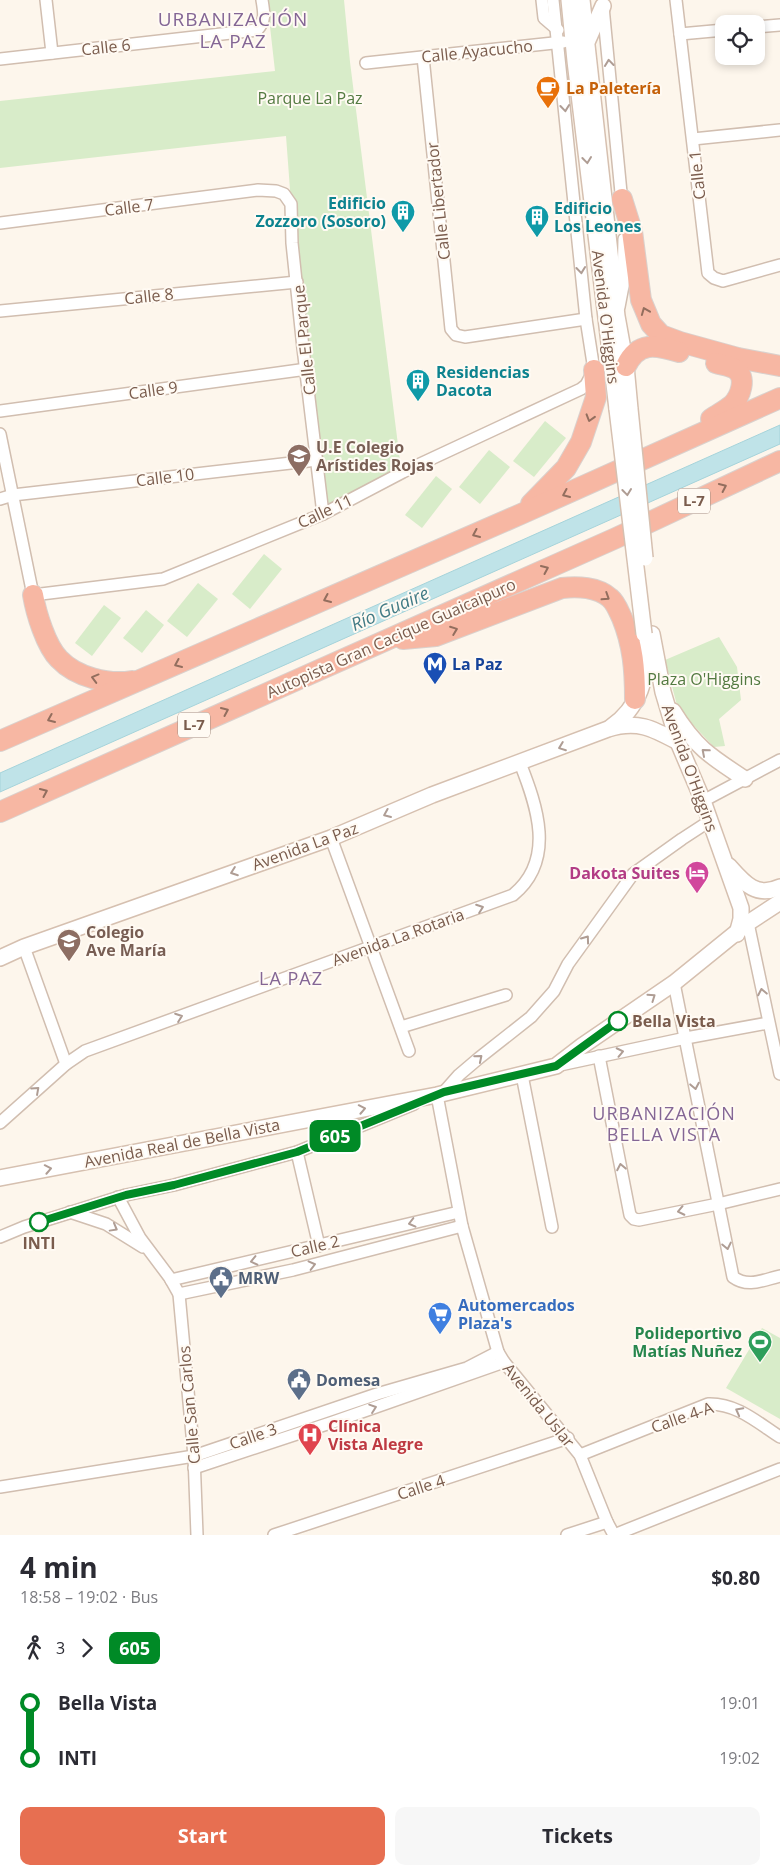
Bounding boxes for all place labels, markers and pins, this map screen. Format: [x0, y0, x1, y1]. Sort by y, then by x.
cafe icon: La Paletería [535, 75, 561, 109]
place label: La Paletería [566, 77, 661, 99]
place label: Edificio Zozzoro (Sosoro) [255, 192, 386, 232]
place label: Edificio Los Leones [554, 197, 641, 237]
building icon: Edificio Zozzoro (Sosoro) [390, 199, 416, 233]
building icon: Edificio Los Leones [524, 204, 550, 238]
place label: Residencias Dacota [436, 361, 530, 401]
building icon: Residencias Dacota [405, 368, 431, 402]
place label: U.E Colegio Arístides Rojas [316, 436, 434, 476]
school or university icon: U.E Colegio Arístides Rojas [286, 443, 312, 477]
metro station icon: La Paz [422, 651, 448, 685]
place label: La Paz [452, 653, 503, 675]
hotel icon: Dakota Suites [684, 860, 710, 894]
place label: Dakota Suites [569, 862, 680, 884]
place label: Colegio Ave María [86, 921, 166, 961]
school or university icon: Colegio Ave María [56, 928, 82, 962]
place label: Bella Vista [632, 1010, 716, 1032]
marker: Bella Vista [608, 1011, 628, 1031]
marker: INTI [29, 1212, 49, 1232]
place label: INTI [23, 1232, 55, 1254]
public building icon: MRW [208, 1265, 234, 1299]
place label: MRW [238, 1267, 280, 1289]
place label: Automercados Plaza's [458, 1294, 575, 1334]
supermarket icon: Automercados Plaza's [427, 1301, 453, 1335]
place label: Polideportivo Matías Nuñez [632, 1322, 742, 1362]
sports icon: Polideportivo Matías Nuñez [747, 1329, 773, 1363]
public building icon: Domesa [286, 1367, 312, 1401]
place label: Domesa [316, 1369, 381, 1391]
place label: Clínica Vista Alegre [328, 1415, 423, 1455]
hospital icon: Clínica Vista Alegre [297, 1422, 323, 1456]

